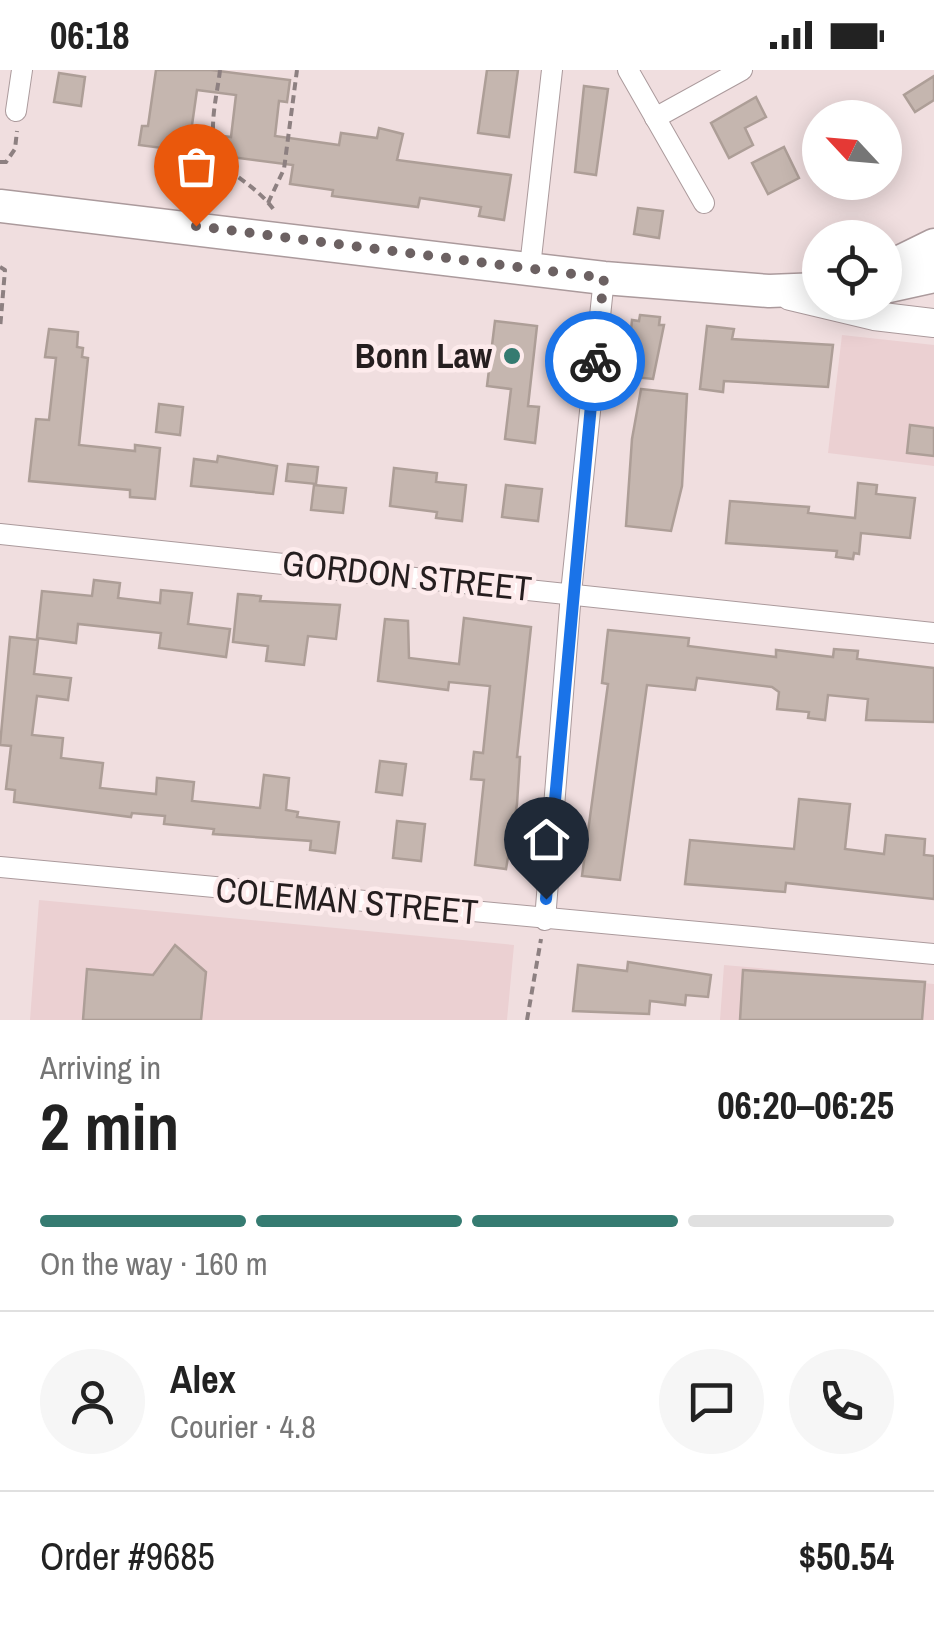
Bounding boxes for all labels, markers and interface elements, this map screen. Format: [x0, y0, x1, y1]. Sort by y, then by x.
text: 06:18 [50, 10, 130, 61]
north arrow [802, 100, 902, 200]
map controls [802, 100, 902, 320]
pin [154, 124, 239, 227]
icon: bag [169, 139, 224, 194]
button: locate [802, 220, 902, 320]
courier [545, 311, 645, 411]
place label: Bonn Law [355, 332, 493, 379]
icon: bike [568, 334, 623, 389]
marker: Bonn Law [501, 345, 523, 367]
street label: GORDON STREET [280, 539, 534, 612]
pin [504, 797, 589, 900]
icon: home [519, 812, 574, 867]
street label: COLEMAN STREET [214, 866, 480, 935]
text: Arriving in [40, 1046, 161, 1089]
text: 06:20–06:25 [717, 1080, 894, 1131]
text: 2 min [40, 1083, 179, 1170]
text: On the way · 160 m [40, 1242, 268, 1285]
button: person [40, 1349, 145, 1454]
button: chat [659, 1349, 764, 1454]
button: phone [789, 1349, 894, 1454]
text: Alex [170, 1354, 236, 1405]
text: Courier · 4.8 [170, 1405, 316, 1448]
text: Order #9685 [40, 1531, 215, 1582]
text: $50.54 [799, 1531, 894, 1582]

